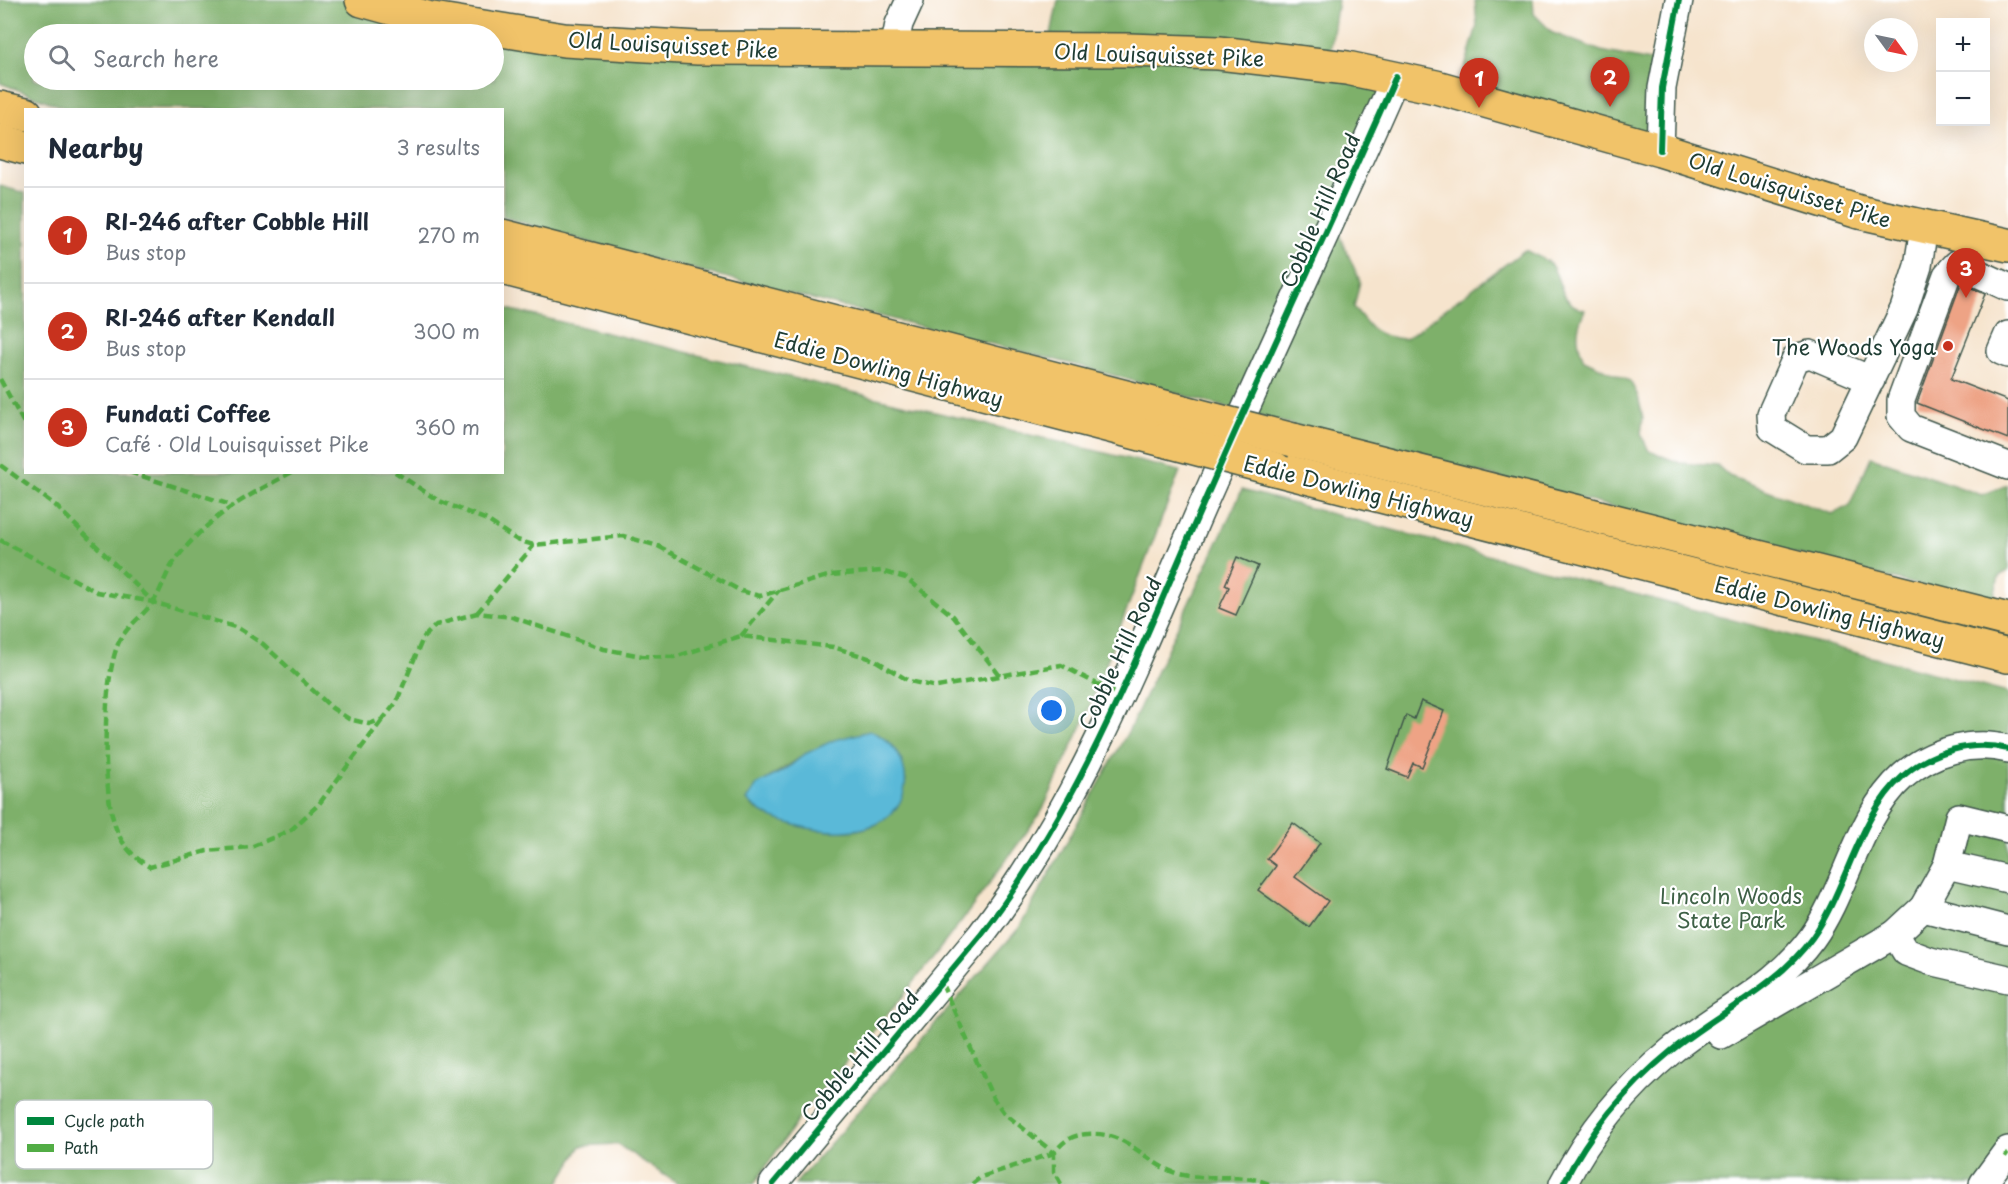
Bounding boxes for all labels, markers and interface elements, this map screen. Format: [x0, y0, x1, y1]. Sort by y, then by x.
north arrow [1864, 18, 1918, 72]
map controls [1936, 18, 1990, 126]
button: + [1936, 18, 1990, 72]
street label: Old Louisquisset Pike [567, 23, 779, 65]
search box [24, 24, 504, 90]
street label: Old Louisquisset Pike [1053, 34, 1265, 74]
icon: search [45, 41, 78, 74]
text: Search here [93, 41, 219, 74]
pin: 2 [1590, 57, 1630, 107]
pin: 1 [1460, 58, 1498, 108]
button: − [1936, 72, 1990, 126]
text: Nearby [48, 128, 143, 167]
street label: Cobble Hill Road [1271, 128, 1367, 292]
text: 3 results [397, 132, 480, 162]
street label: Old Louisquisset Pike [1685, 143, 1895, 235]
text: RI-246 after Cobble Hill [105, 204, 369, 237]
text: 1 [63, 220, 72, 250]
text: 270 m [417, 220, 480, 250]
text: Bus stop [105, 237, 186, 267]
pin: 3 [1946, 248, 1986, 298]
text: RI-246 after Kendall [105, 300, 335, 333]
text: 2 [60, 316, 75, 346]
text: 300 m [413, 316, 480, 346]
street label: Eddie Dowling Highway [771, 322, 1007, 414]
place label: The Woods Yoga [1772, 330, 1936, 362]
text: Bus stop [105, 333, 186, 363]
marker: The Woods Yoga [1941, 339, 1955, 353]
text: Fundati Coffee [105, 396, 271, 429]
text: 3 [61, 412, 74, 442]
text: 360 m [414, 412, 480, 442]
text: Café · Old Louisquisset Pike [105, 429, 369, 459]
street label: Eddie Dowling Highway [1241, 446, 1477, 534]
street label: Eddie Dowling Highway [1712, 567, 1948, 655]
street label: Cobble Hill Road [1069, 571, 1169, 735]
your location [1037, 696, 1066, 725]
park label: Lincoln Woods State Park [1660, 879, 1802, 935]
street label: Cobble Hill Road [792, 982, 926, 1128]
legend [15, 1100, 213, 1169]
text: Cycle path [64, 1108, 145, 1132]
text: Path [64, 1135, 99, 1159]

